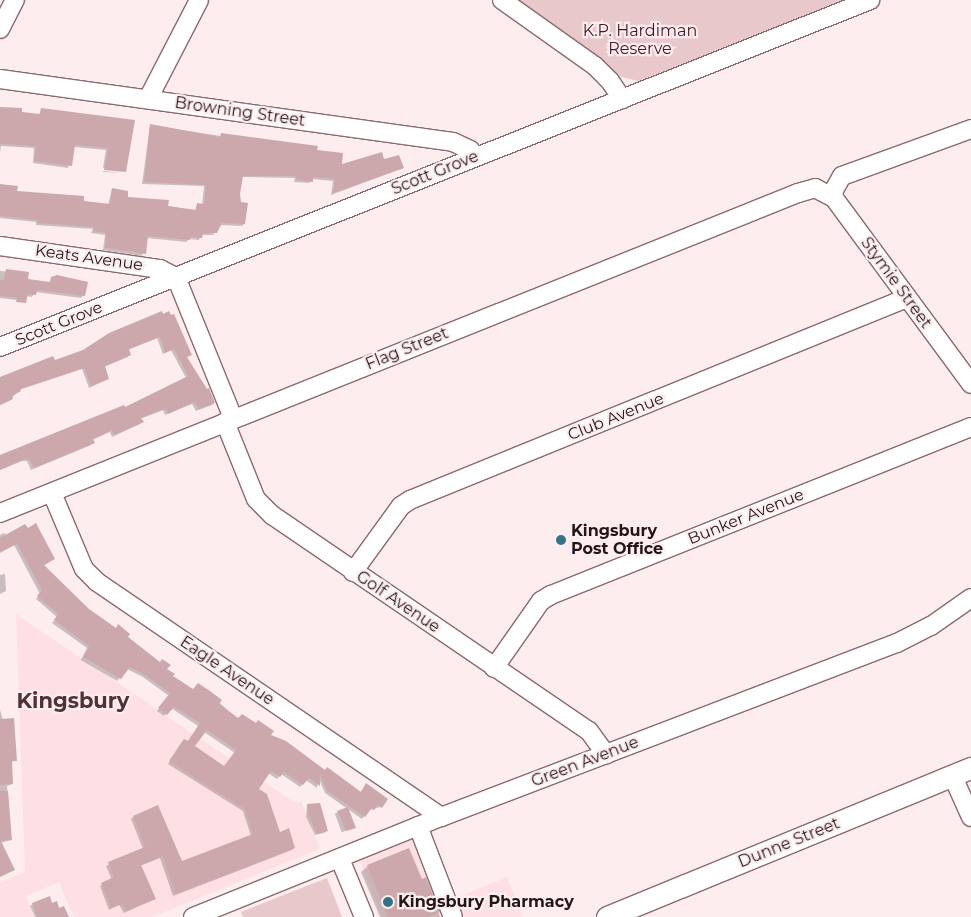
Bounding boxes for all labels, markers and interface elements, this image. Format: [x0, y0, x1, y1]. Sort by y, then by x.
park label: K.P. Hardiman Reserve [583, 21, 697, 59]
street label: Browning Street [174, 93, 306, 131]
street label: Scott Grove [389, 147, 481, 199]
street label: Stymie Street [857, 234, 935, 332]
street label: Keats Avenue [34, 241, 144, 275]
street label: Scott Grove [13, 298, 105, 350]
street label: Flag Street [363, 324, 451, 374]
street label: Club Avenue [565, 389, 667, 445]
street label: Bunker Avenue [685, 485, 807, 549]
place label: Kingsbury Post Office [571, 521, 663, 559]
marker: Kingsbury Post Office [555, 534, 567, 546]
street label: Golf Avenue [353, 567, 443, 637]
street label: Eagle Avenue [176, 632, 278, 710]
district label: Kingsbury [17, 688, 129, 714]
street label: Green Avenue [529, 733, 641, 791]
street label: Dunne Street [735, 814, 843, 872]
place label: Kingsbury Pharmacy [398, 892, 574, 912]
marker: Kingsbury Pharmacy [382, 896, 394, 908]

